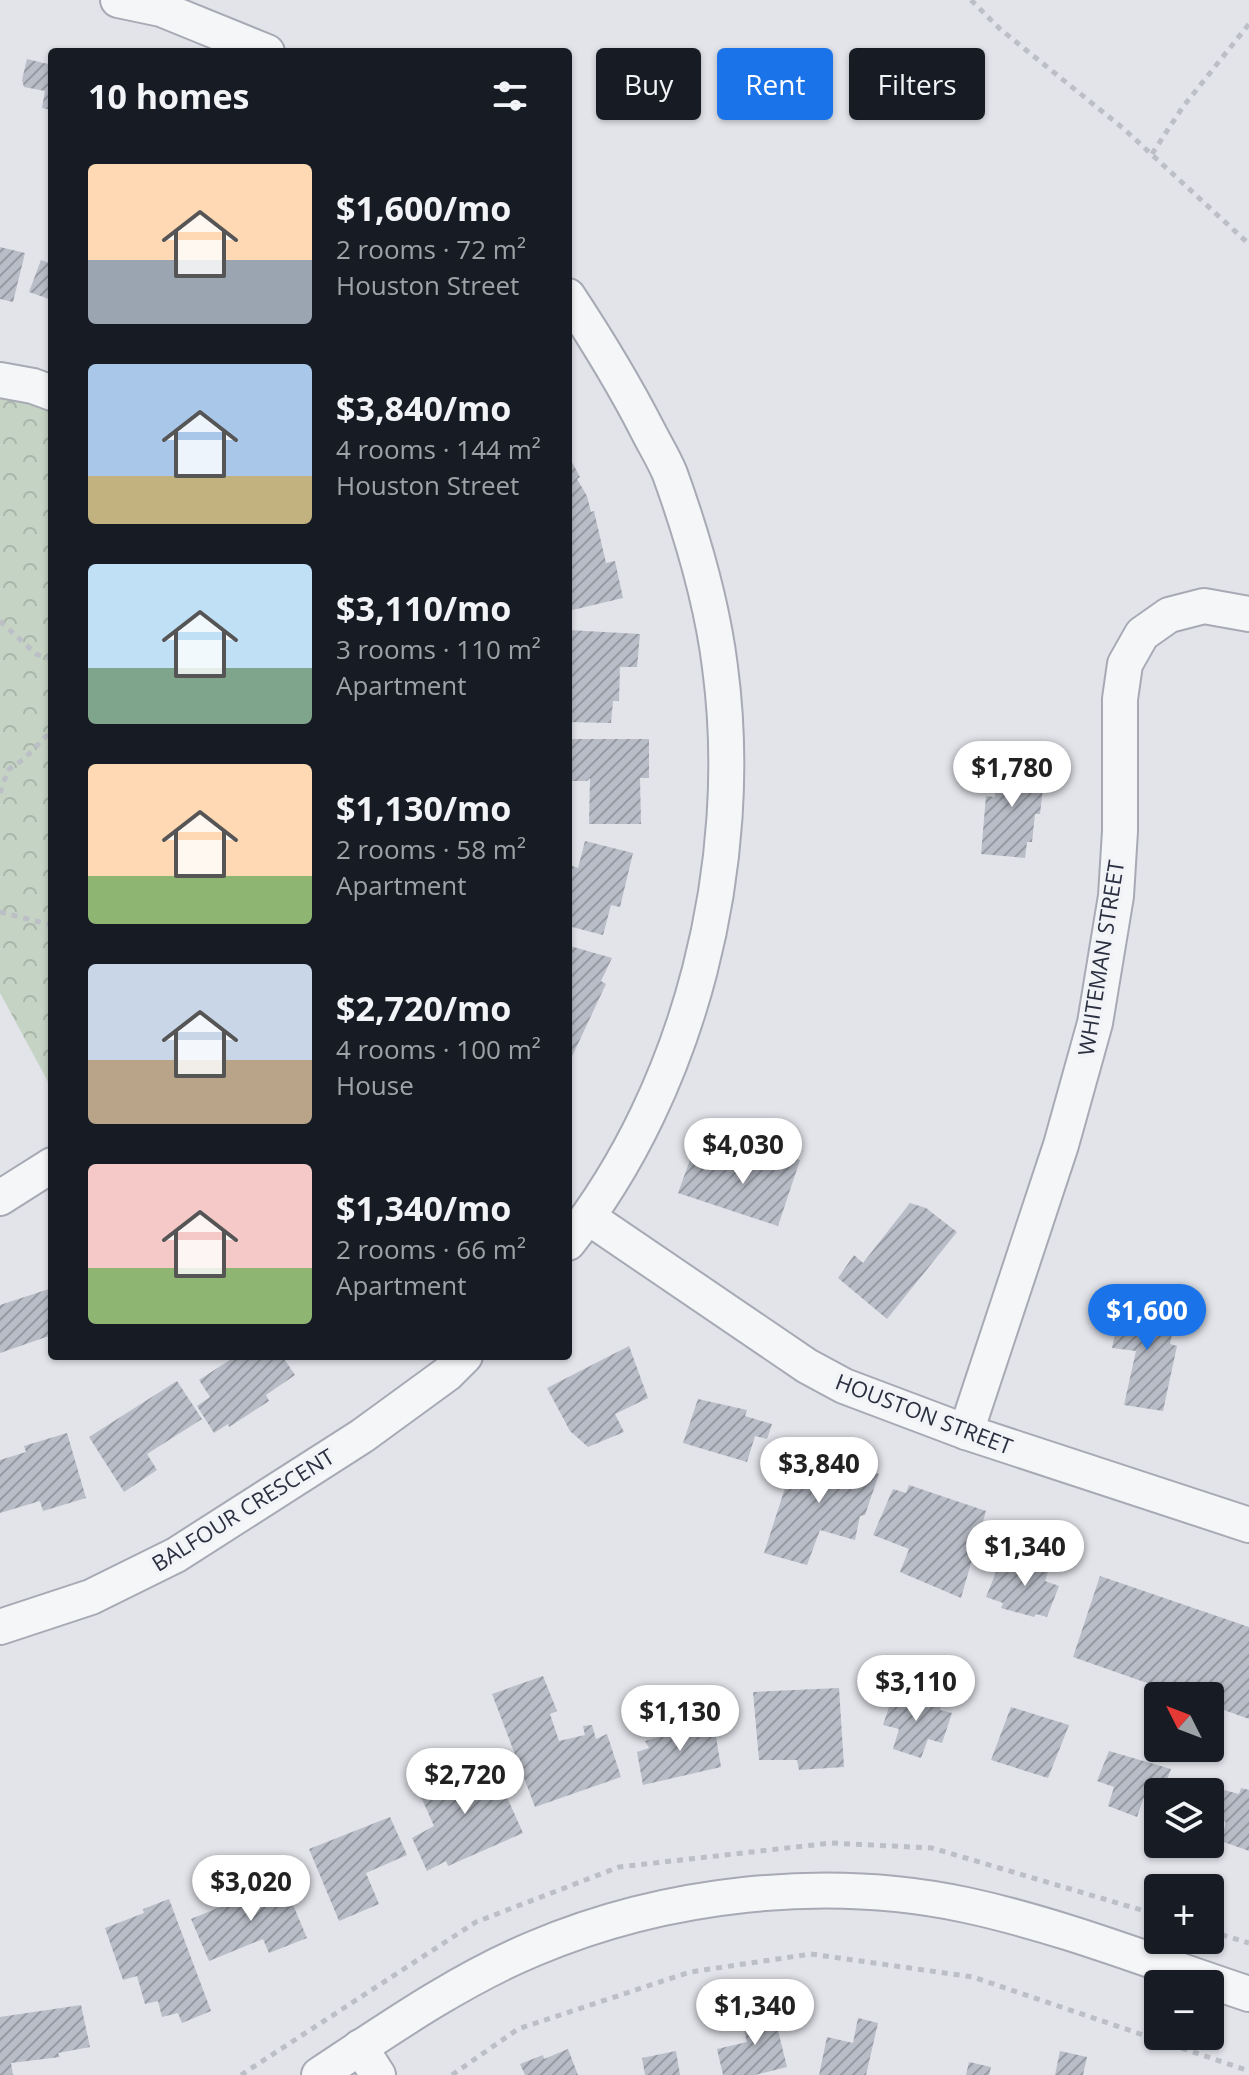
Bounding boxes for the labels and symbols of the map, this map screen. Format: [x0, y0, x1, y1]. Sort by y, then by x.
pin: $1,780 [947, 741, 1077, 809]
street label: WHITEMAN STREET [1070, 858, 1130, 1058]
pin: $4,030 [678, 1118, 808, 1186]
pin: $1,600 [1082, 1284, 1212, 1352]
street label: HOUSTON STREET [832, 1366, 1017, 1461]
pin: $3,840 [754, 1437, 884, 1505]
street label: BALFOUR CRESCENT [146, 1441, 339, 1577]
pin: $1,340 [960, 1520, 1090, 1588]
pin: $3,110 [851, 1655, 981, 1723]
north arrow [1144, 1682, 1224, 1762]
pin: $1,130 [615, 1685, 745, 1753]
pin: $2,720 [400, 1748, 530, 1816]
pin: $3,020 [186, 1855, 316, 1923]
pin: $1,340 [690, 1979, 820, 2047]

